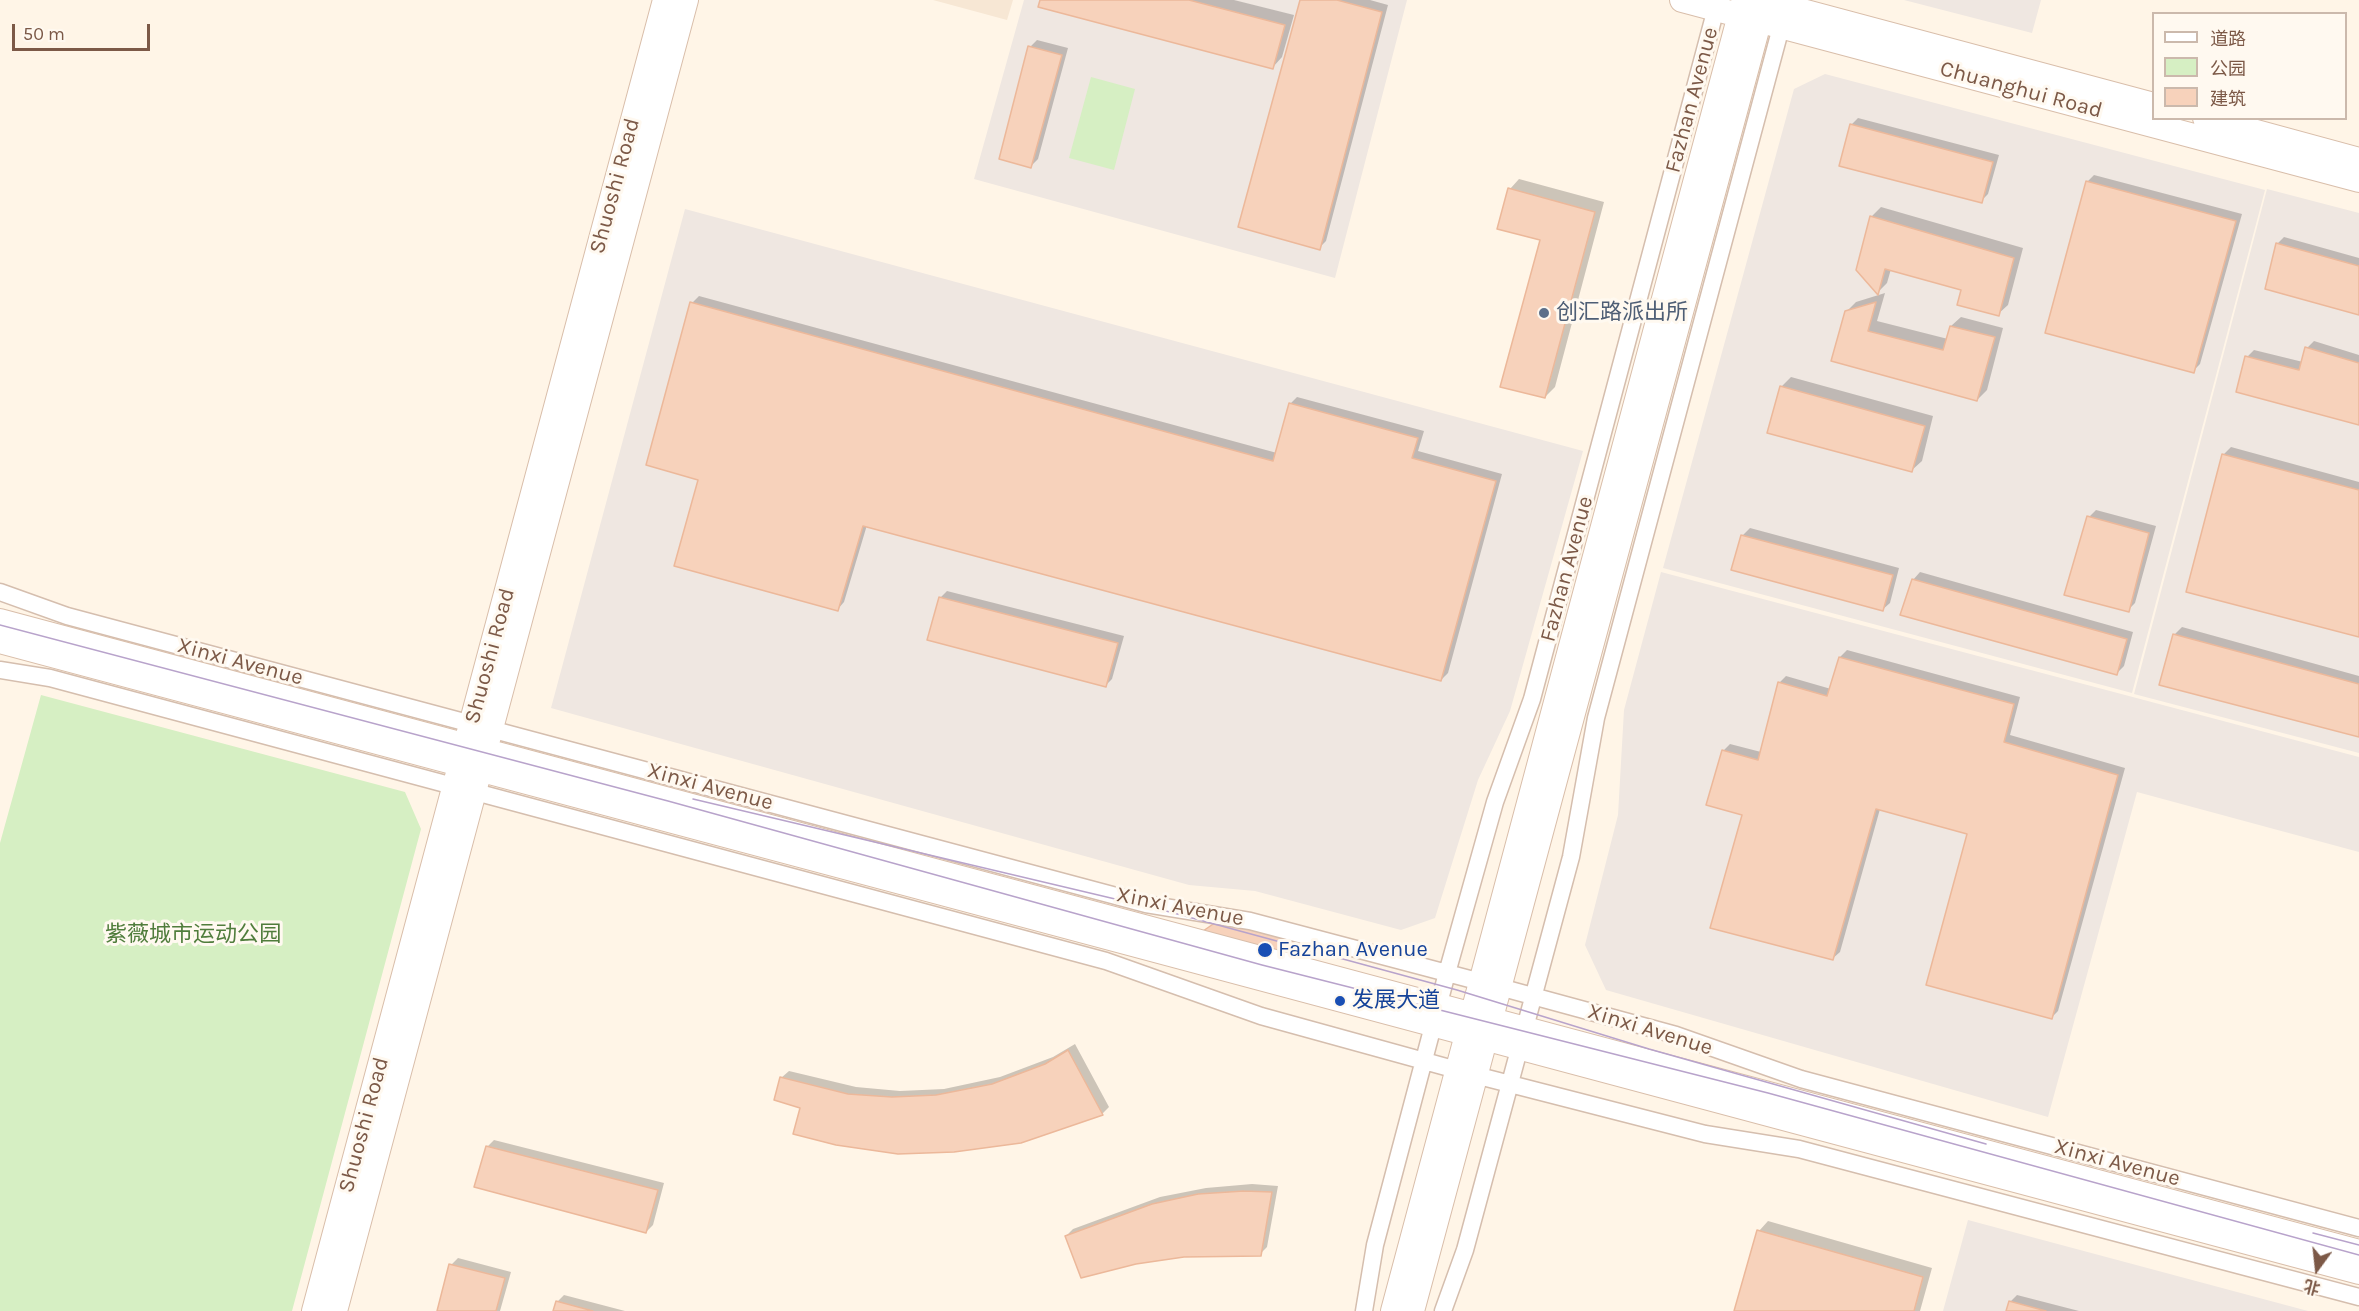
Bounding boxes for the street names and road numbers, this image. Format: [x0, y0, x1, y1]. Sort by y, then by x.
street label: Fazhan Avenue [1660, 24, 1724, 176]
street label: Chuanghui Road [1937, 56, 2105, 124]
street label: Shuoshi Road [584, 115, 646, 257]
street label: Fazhan Avenue [1535, 493, 1599, 645]
street label: Shuoshi Road [459, 585, 521, 727]
street label: Xinxi Avenue [174, 633, 306, 691]
street label: Xinxi Avenue [644, 758, 776, 816]
street label: Xinxi Avenue [1114, 882, 1246, 932]
street label: Xinxi Avenue [1584, 998, 1716, 1062]
street label: Shuoshi Road [333, 1054, 395, 1196]
street label: Xinxi Avenue [2051, 1134, 2183, 1192]

